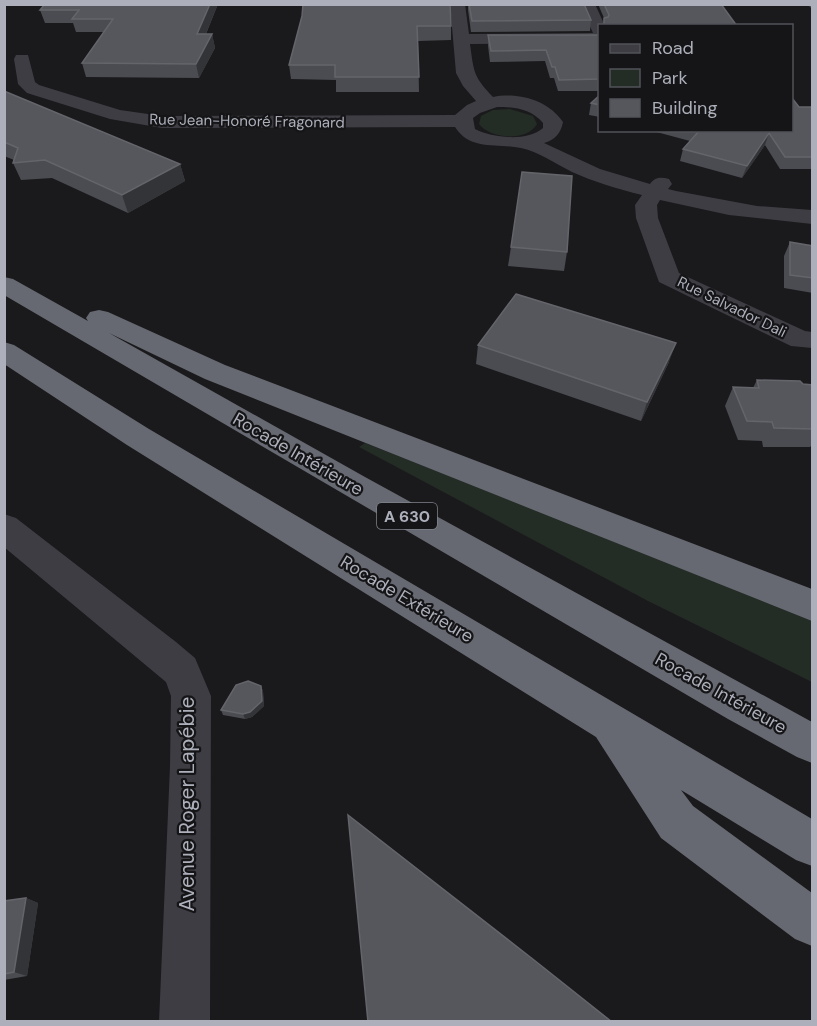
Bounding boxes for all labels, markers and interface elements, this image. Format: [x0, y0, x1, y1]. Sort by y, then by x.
legend [598, 24, 793, 132]
text: Road [652, 36, 694, 60]
text: Park [652, 66, 688, 90]
text: Building [652, 96, 717, 120]
street label: Rue Jean-Honoré Fragonard [149, 109, 345, 133]
street label: Rue Salvador Dali [674, 272, 790, 342]
street label: Rocade Intérieure [228, 407, 368, 501]
road number: A 630 [377, 503, 437, 529]
street label: Rocade Extérieure [336, 550, 478, 648]
street label: Rocade Intérieure [651, 647, 791, 739]
street label: Avenue Roger Lapébie [173, 696, 201, 912]

